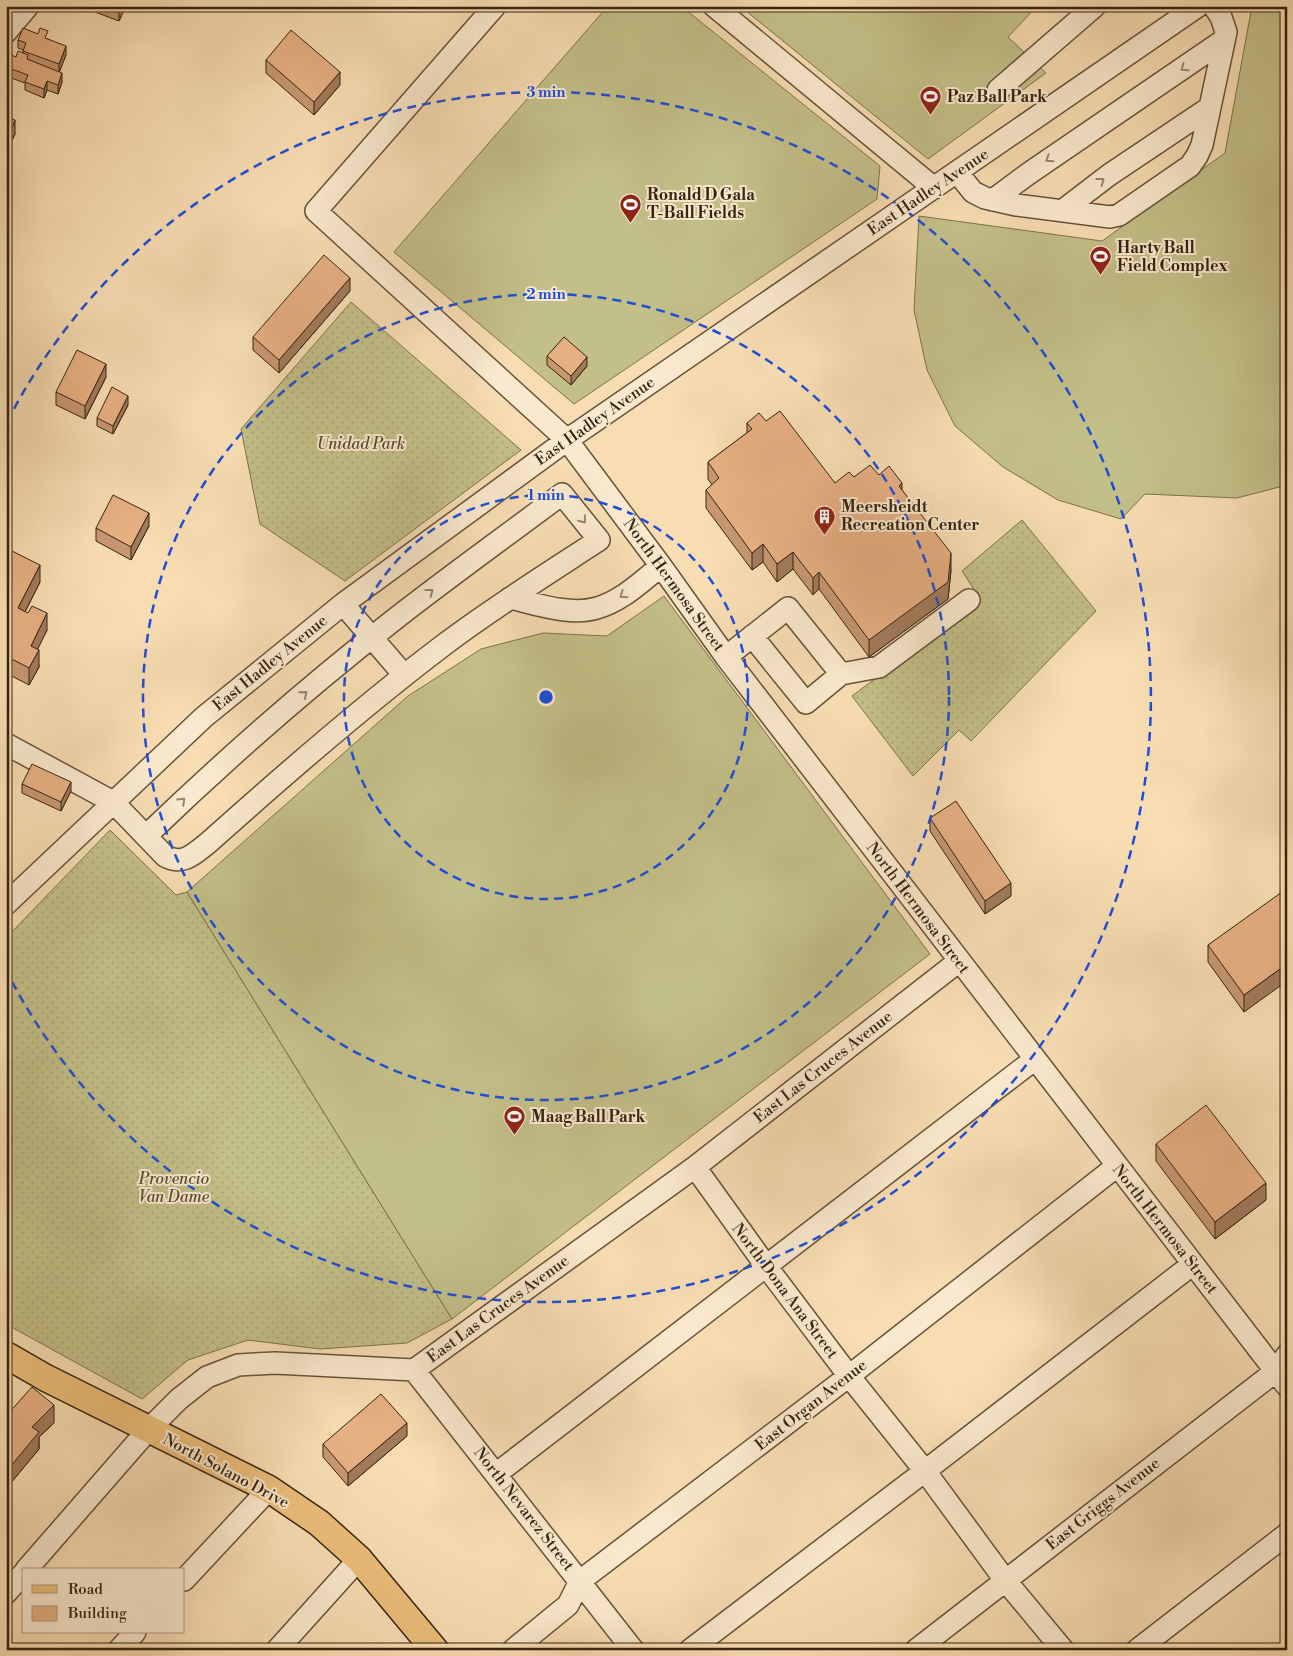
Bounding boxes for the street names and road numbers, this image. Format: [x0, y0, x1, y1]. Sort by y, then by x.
street label: East Hadley Avenue [864, 144, 992, 240]
street label: East Hadley Avenue [531, 372, 659, 470]
street label: North Hermosa Street [619, 515, 729, 656]
street label: East Hadley Avenue [209, 611, 331, 715]
street label: North Hermosa Street [862, 838, 974, 978]
street label: East Las Cruces Avenue [749, 1007, 897, 1127]
street label: North Hermosa Street [1108, 1160, 1222, 1298]
street label: North Dona Ana Street [728, 1219, 843, 1363]
street label: East Las Cruces Avenue [423, 1251, 573, 1367]
street label: East Organ Avenue [751, 1355, 871, 1455]
street label: North Solano Drive [159, 1429, 293, 1513]
street label: North Nevarez Street [469, 1443, 579, 1575]
street label: East Griggs Avenue [1042, 1453, 1164, 1555]

